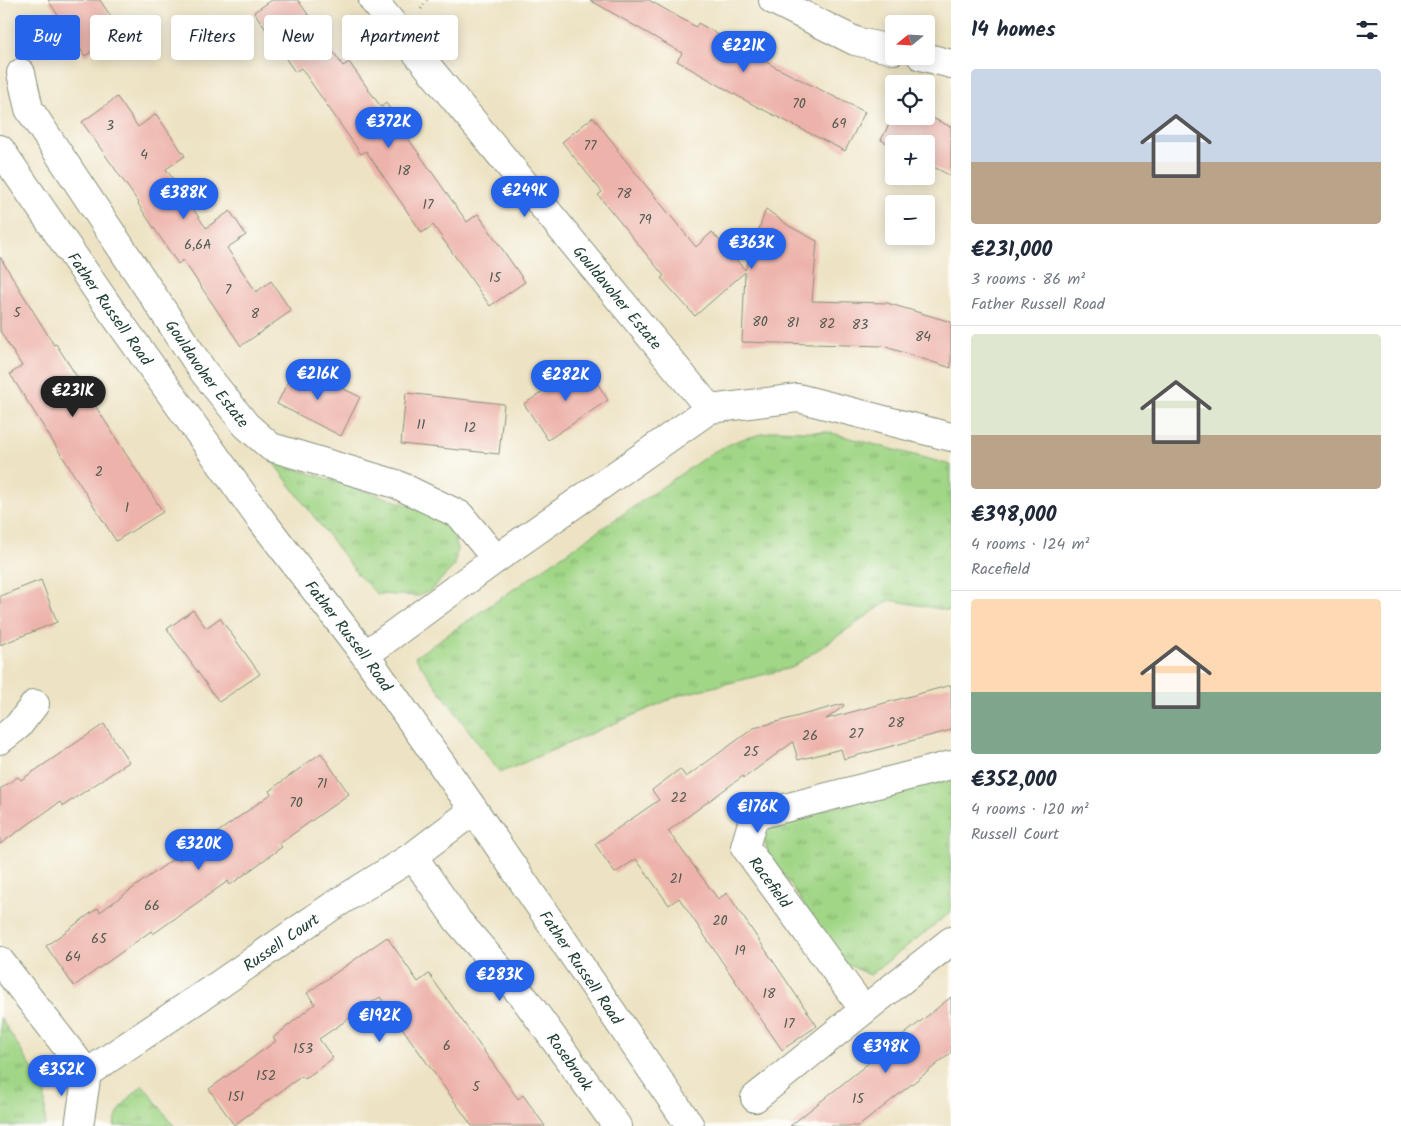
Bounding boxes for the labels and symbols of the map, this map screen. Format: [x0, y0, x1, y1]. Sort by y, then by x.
north arrow [885, 15, 935, 65]
pin: €221K [709, 30, 779, 73]
house number: 70 [792, 93, 806, 115]
pin: €372K [354, 106, 424, 149]
house number: 69 [832, 113, 846, 135]
house number: 3 [106, 115, 114, 137]
house number: 77 [584, 135, 597, 157]
house number: 4 [140, 144, 148, 166]
house number: 18 [398, 160, 411, 182]
pin: €249K [490, 176, 560, 218]
pin: €388K [149, 178, 219, 220]
house number: 78 [617, 183, 632, 205]
house number: 17 [423, 194, 434, 216]
house number: 79 [638, 209, 652, 231]
pin: €363K [717, 228, 787, 270]
house number: 6,6A [184, 234, 212, 256]
street label: Gouldavoher Estate [566, 240, 667, 356]
street label: Father Russell Road [61, 247, 159, 372]
house number: 15 [489, 267, 502, 289]
house number: 7 [225, 279, 232, 301]
house number: 5 [13, 302, 22, 324]
house number: 8 [251, 303, 260, 325]
house number: 80 [752, 311, 768, 333]
house number: 81 [787, 312, 799, 334]
house number: 82 [819, 313, 835, 335]
house number: 83 [852, 314, 868, 336]
street label: Gouldavoher Estate [158, 315, 255, 434]
house number: 84 [915, 326, 931, 348]
pin: €216K [283, 358, 353, 401]
pin: €282K [531, 360, 601, 402]
pin: €231K [38, 376, 108, 418]
house number: 11 [417, 414, 425, 436]
house number: 12 [464, 417, 476, 439]
house number: 2 [95, 461, 103, 483]
house number: 1 [125, 497, 129, 519]
street label: Father Russell Road [298, 575, 399, 698]
house number: 28 [888, 712, 905, 734]
house number: 27 [849, 723, 864, 745]
house number: 26 [802, 725, 818, 747]
house number: 25 [743, 741, 760, 763]
house number: 71 [317, 773, 327, 795]
house number: 22 [671, 787, 687, 809]
house number: 70 [289, 792, 303, 814]
pin: €176K [723, 792, 793, 834]
pin: €320K [164, 828, 234, 871]
street label: Racefield [742, 852, 797, 915]
house number: 21 [670, 868, 682, 890]
house number: 66 [144, 895, 160, 917]
street label: Father Russell Road [532, 906, 629, 1031]
street label: Russell Court [238, 907, 326, 978]
house number: 20 [712, 910, 728, 932]
house number: 65 [91, 928, 108, 950]
house number: 19 [734, 940, 746, 962]
house number: 64 [65, 946, 81, 968]
pin: €283K [465, 960, 535, 1002]
house number: 18 [763, 983, 776, 1005]
pin: €192K [345, 1000, 415, 1043]
house number: 17 [784, 1013, 795, 1035]
street label: Rosebrook [539, 1028, 599, 1097]
pin: €398K [851, 1032, 921, 1074]
house number: 6 [443, 1035, 451, 1057]
house number: 153 [293, 1038, 313, 1060]
pin: €352K [27, 1054, 97, 1097]
house number: 152 [256, 1065, 276, 1087]
house number: 5 [472, 1076, 481, 1098]
house number: 151 [228, 1086, 244, 1108]
house number: 15 [852, 1088, 865, 1110]

